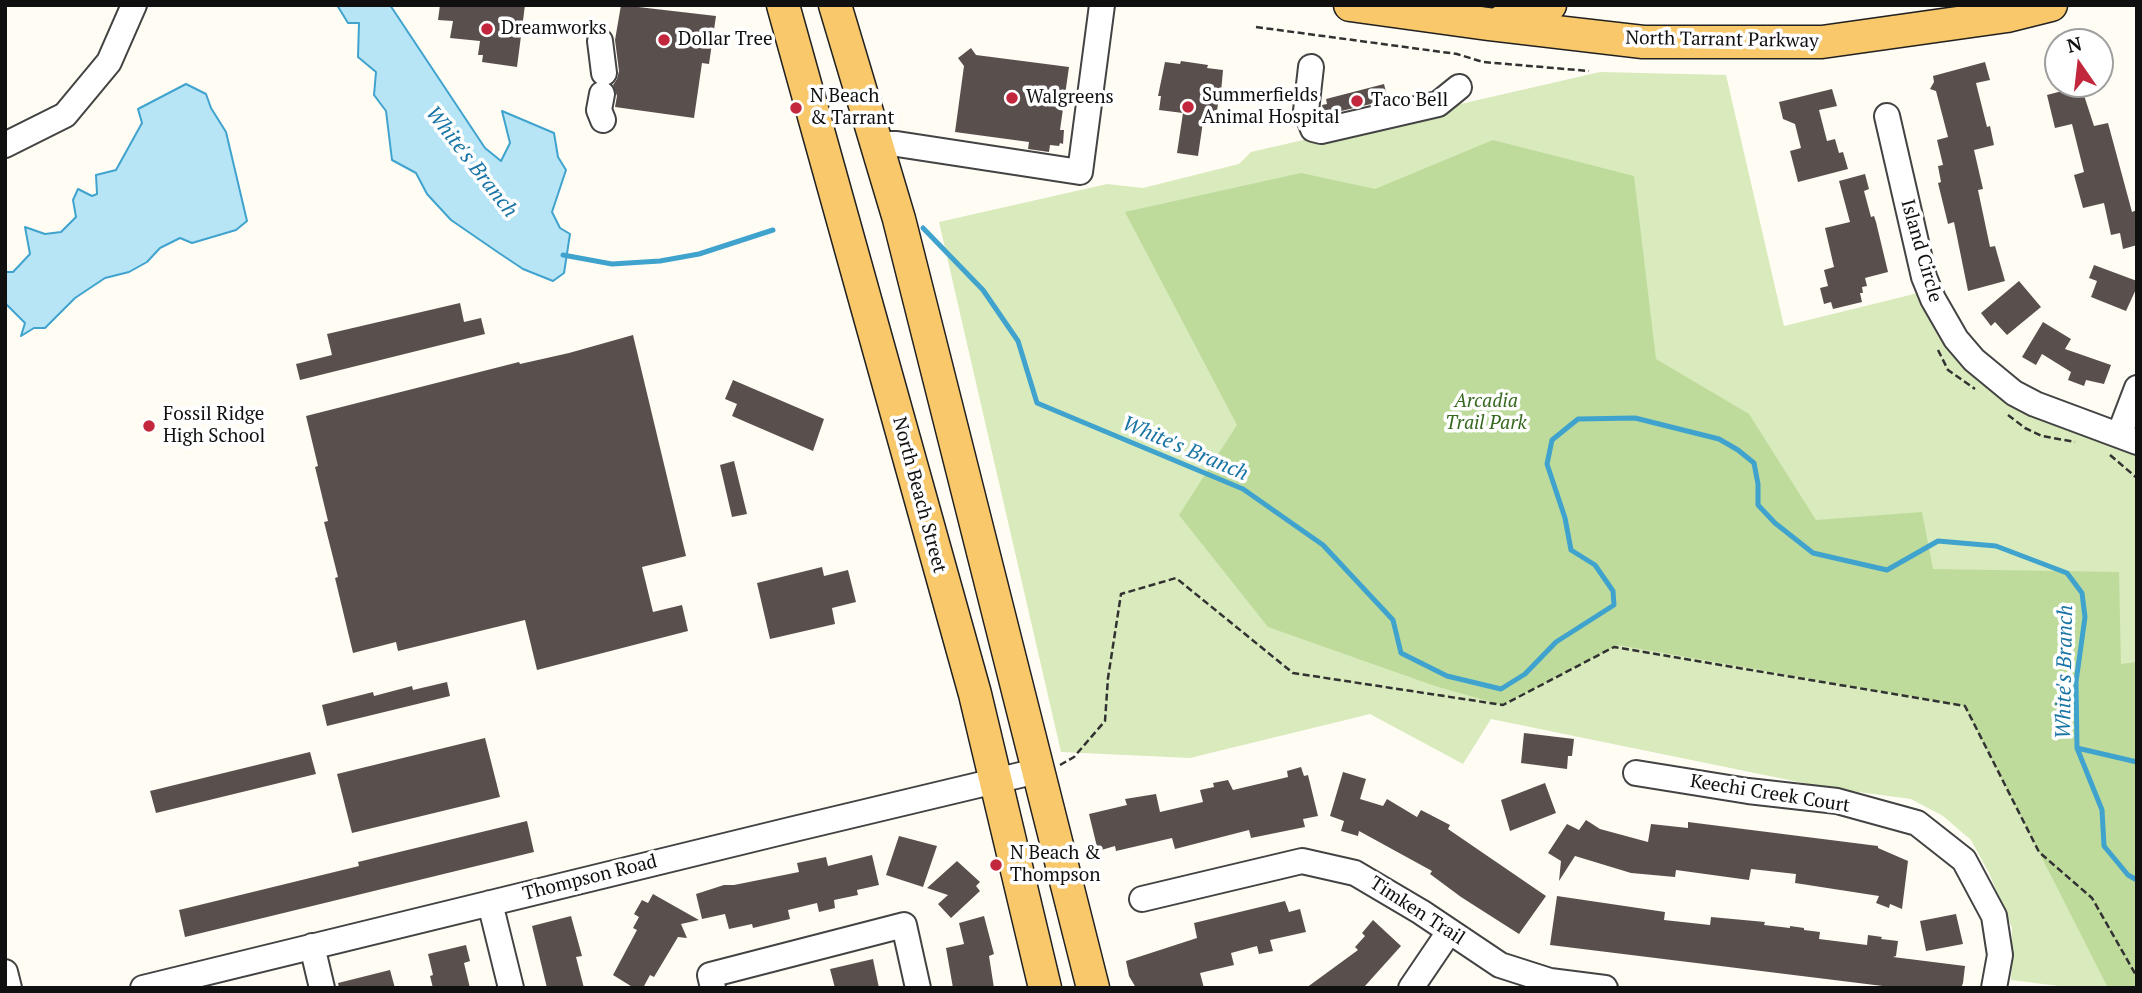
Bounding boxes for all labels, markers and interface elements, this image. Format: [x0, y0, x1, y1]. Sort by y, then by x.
place label: Dreamworks [501, 18, 607, 40]
marker: Dreamworks [479, 21, 495, 37]
street label: North Tarrant Parkway [1625, 27, 1819, 53]
north arrow [2044, 28, 2114, 98]
place label: Dollar Tree [678, 29, 773, 51]
text: N [2064, 30, 2084, 58]
marker: Dollar Tree [656, 32, 672, 48]
place label: Summerfields Animal Hospital [1202, 85, 1340, 129]
place label: N Beach & Tarrant [810, 86, 894, 130]
place label: Walgreens [1026, 87, 1114, 109]
marker: Walgreens [1004, 90, 1020, 106]
place label: Taco Bell [1371, 90, 1448, 112]
marker: Taco Bell [1349, 93, 1365, 109]
marker: Summerfields Animal Hospital [1180, 99, 1196, 115]
marker: N Beach & Tarrant [788, 100, 804, 116]
water label: White's Branch [420, 101, 522, 223]
street label: Island Circle [1895, 197, 1947, 305]
park label: Arcadia Trail Park [1445, 391, 1527, 435]
place label: Fossil Ridge High School [163, 404, 265, 448]
water label: White's Branch [1118, 411, 1252, 487]
street label: North Beach Street [887, 414, 951, 576]
marker: Fossil Ridge High School [141, 418, 157, 434]
water label: White's Branch [2051, 605, 2079, 739]
street label: Keechi Creek Court [1688, 770, 1852, 818]
place label: N Beach & Thompson [1010, 843, 1101, 887]
street label: Thompson Road [520, 850, 660, 906]
marker: N Beach & Thompson [988, 857, 1004, 873]
street label: Timken Trail [1365, 872, 1469, 950]

